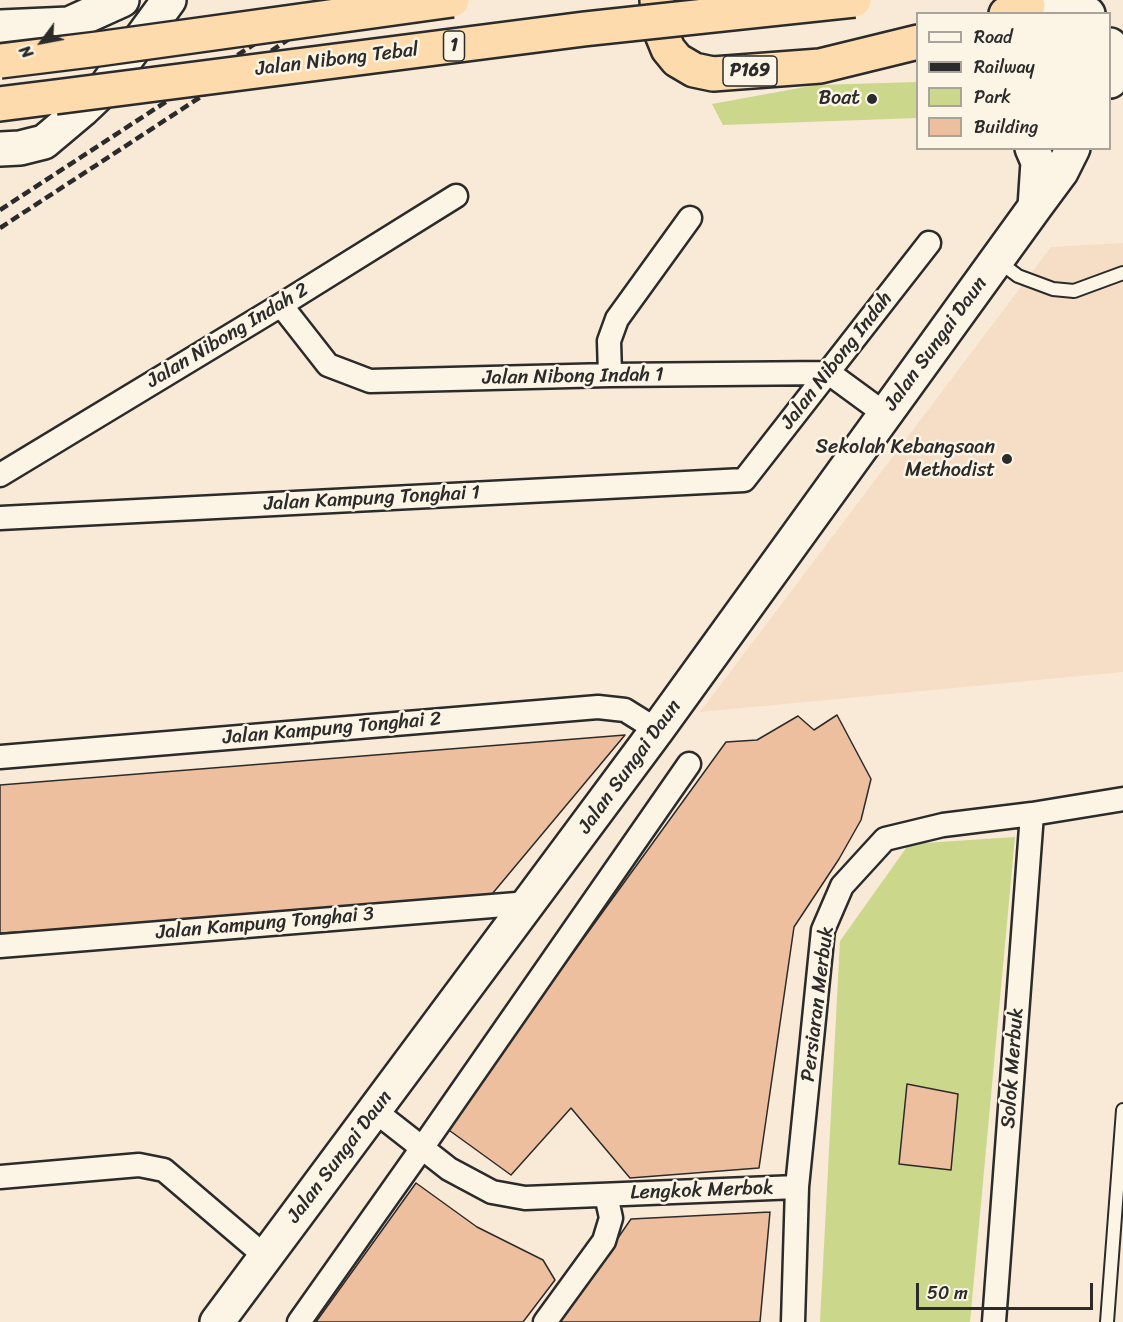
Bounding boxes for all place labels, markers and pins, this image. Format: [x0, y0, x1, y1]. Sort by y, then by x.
place label: Boat [818, 87, 860, 111]
marker: Boat [865, 92, 879, 106]
place label: Sekolah Kebangsaan Methodist [816, 436, 995, 483]
marker: Sekolah Kebangsaan Methodist [1000, 452, 1014, 466]

